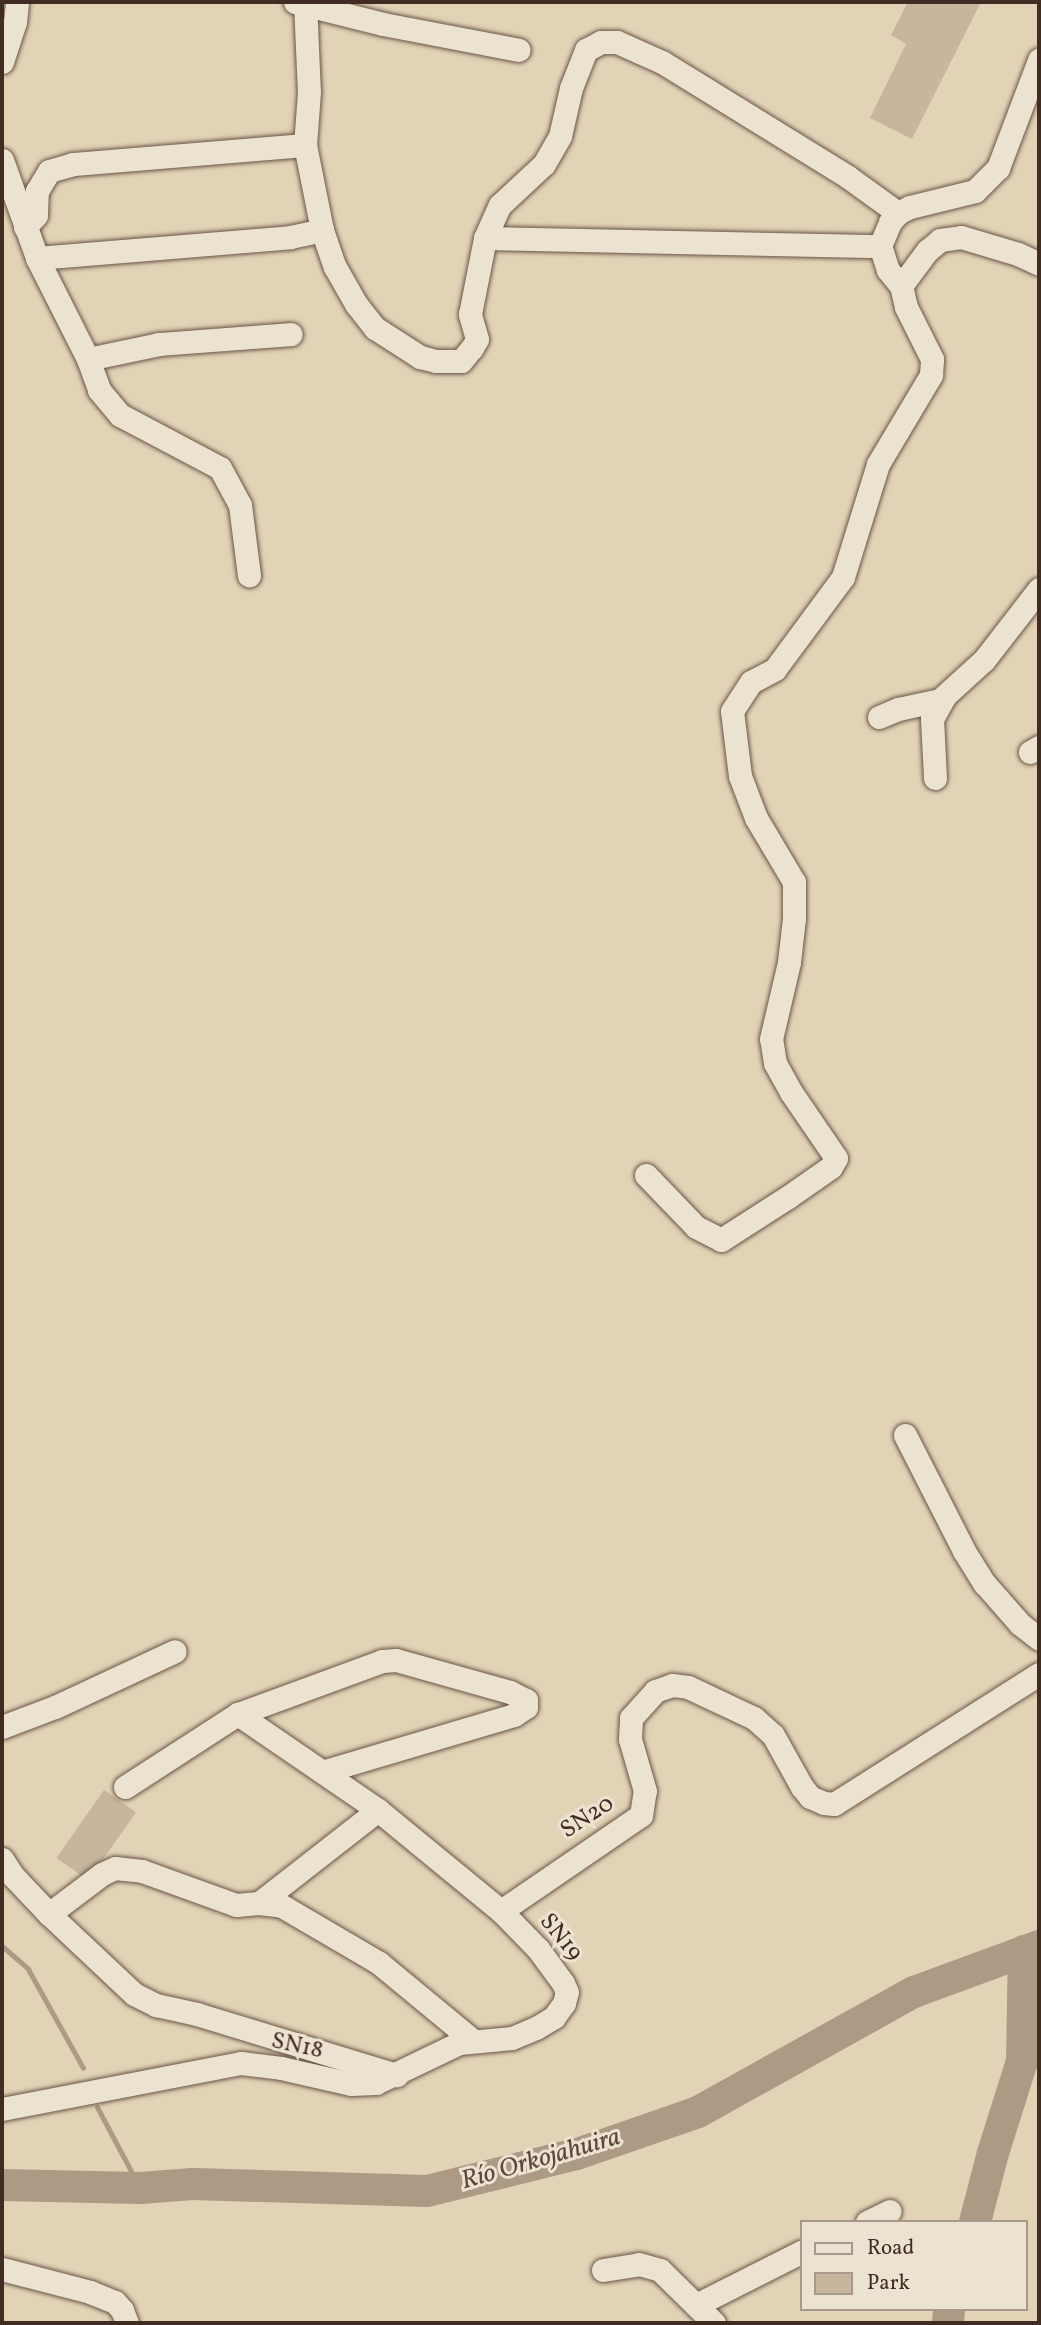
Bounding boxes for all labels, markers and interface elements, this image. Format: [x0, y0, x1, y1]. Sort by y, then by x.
street label: SN20 [556, 1790, 620, 1846]
street label: SN19 [532, 1908, 588, 1968]
street label: SN18 [268, 2027, 326, 2067]
water label: Río Orkojahuira [458, 2122, 624, 2198]
legend [800, 2220, 1027, 2311]
text: Road [867, 2234, 914, 2263]
text: Park [867, 2269, 910, 2298]

